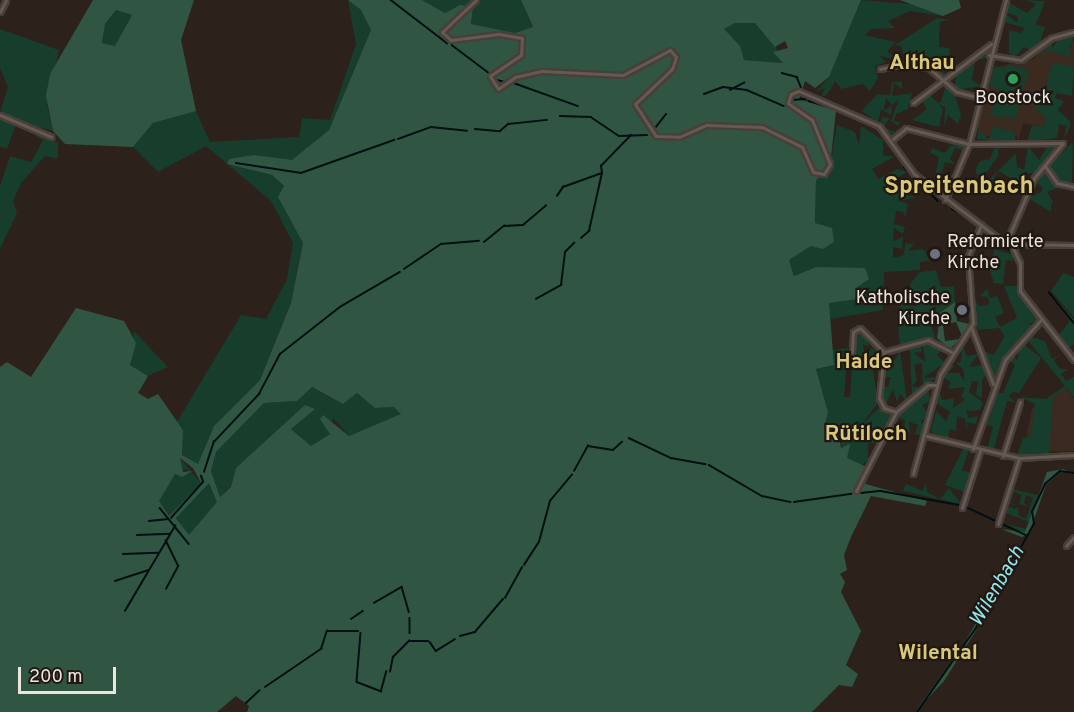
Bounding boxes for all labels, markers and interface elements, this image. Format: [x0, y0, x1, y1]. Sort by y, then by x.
district label: Althau [889, 51, 955, 77]
marker: Boostock [1006, 72, 1020, 86]
place label: Boostock [975, 88, 1051, 110]
district label: Spreitenbach [884, 174, 1034, 202]
place label: Reformierte Kirche [947, 233, 1044, 276]
marker: Reformierte Kirche [928, 247, 942, 261]
place label: Katholische Kirche [856, 289, 950, 332]
marker: Katholische Kirche [955, 303, 969, 317]
district label: Halde [836, 350, 892, 376]
district label: Rütiloch [825, 422, 907, 448]
water label: Wilenbach [965, 542, 1031, 632]
district label: Wilental [898, 641, 978, 667]
scale bar [21, 655, 118, 693]
text: 200 m [29, 666, 82, 689]

